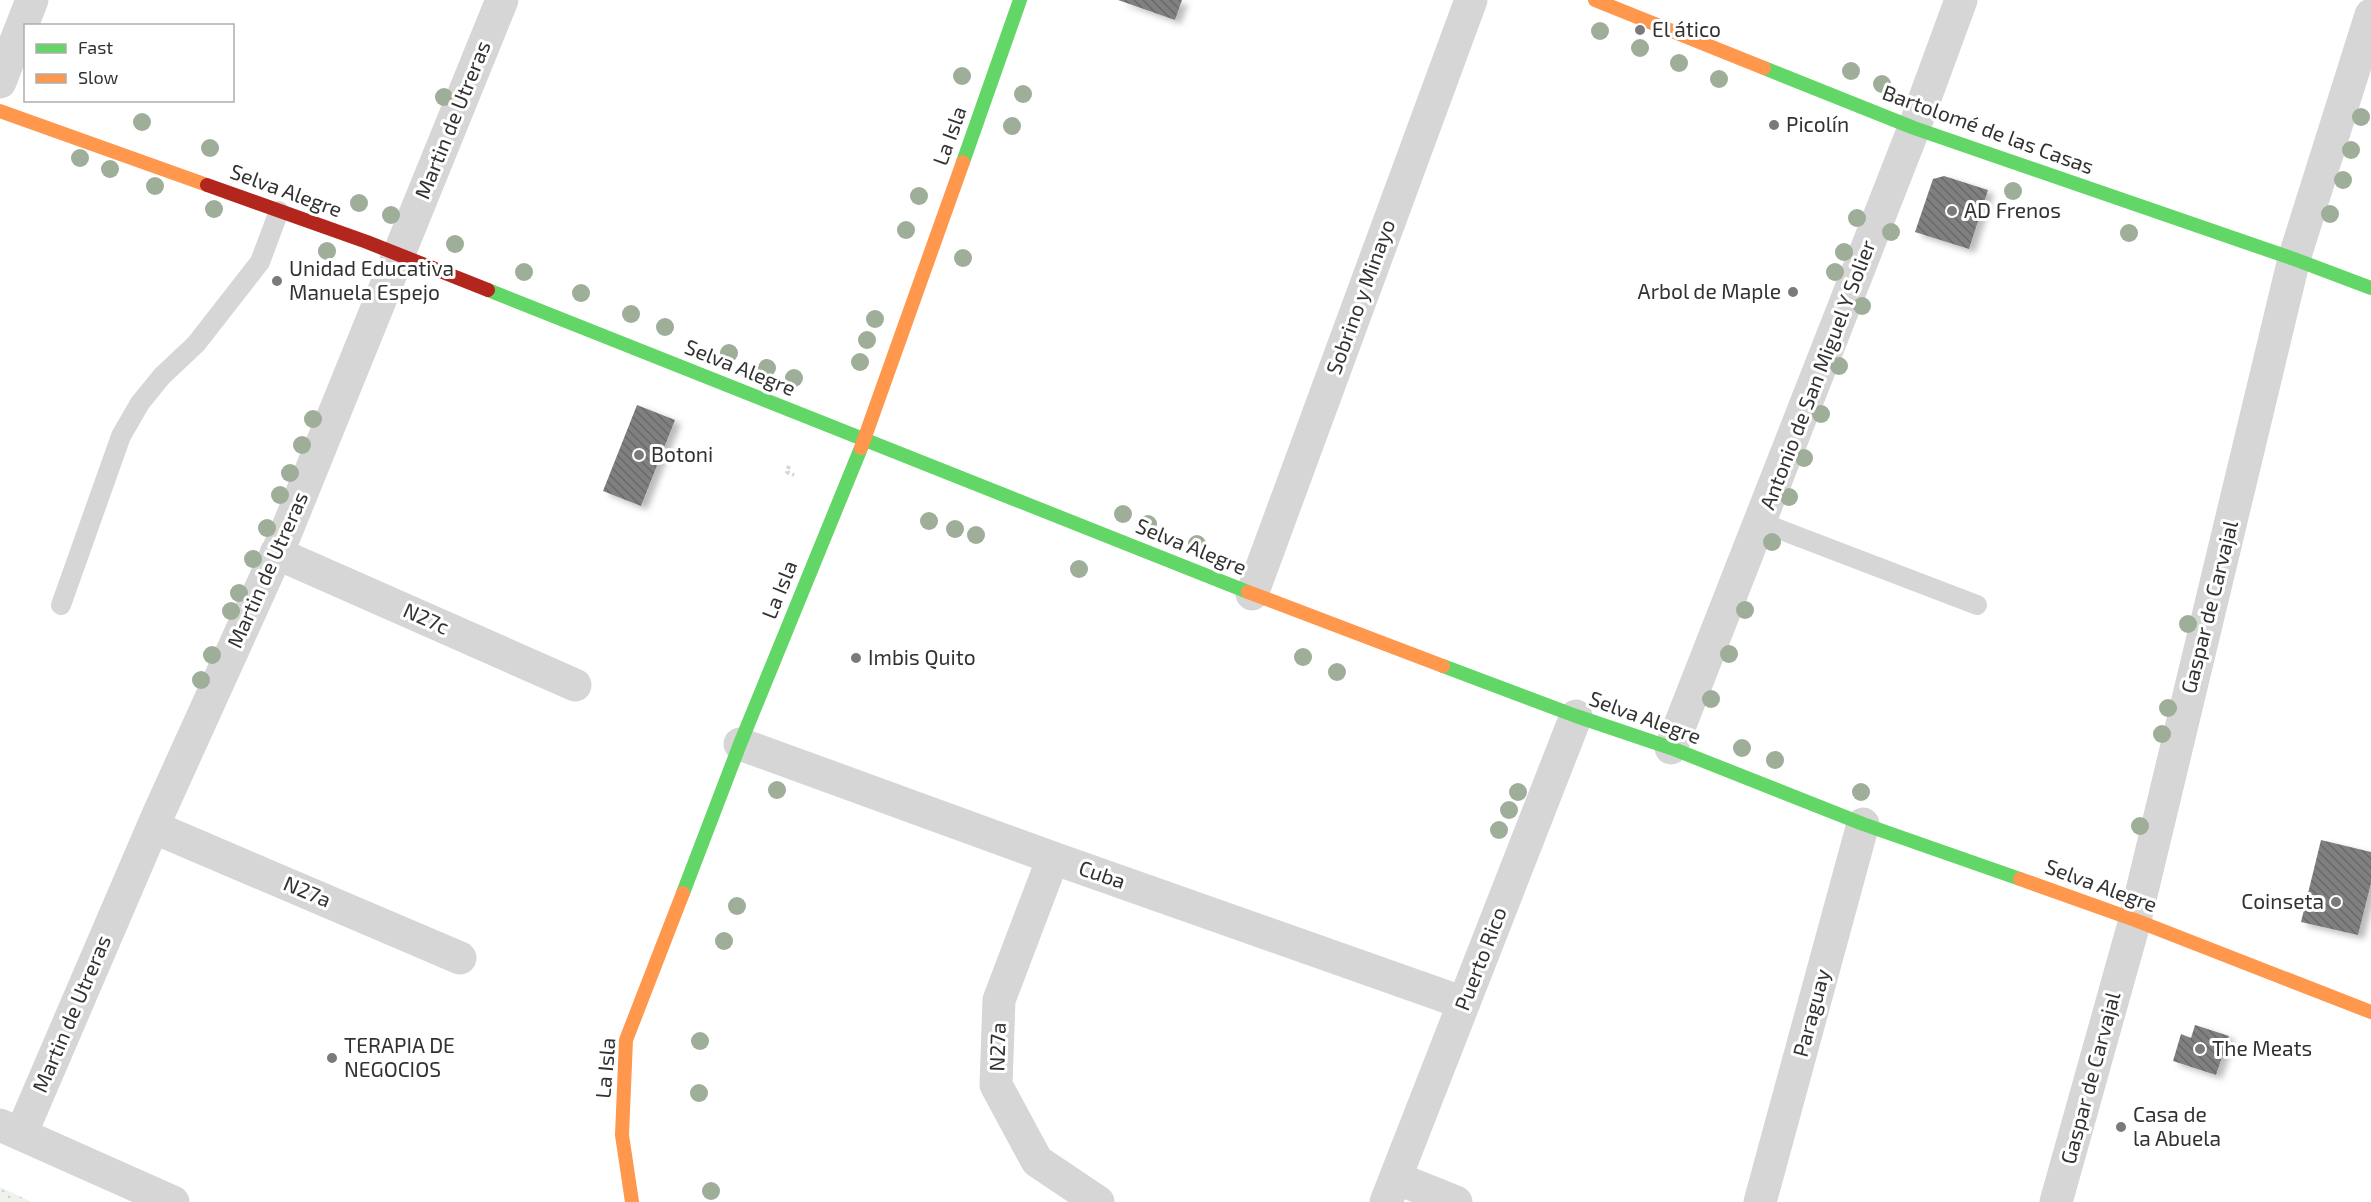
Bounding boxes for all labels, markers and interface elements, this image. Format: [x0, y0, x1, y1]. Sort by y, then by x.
place label: El ático [1652, 16, 1721, 41]
marker: El ático [1633, 23, 1647, 37]
legend [24, 24, 234, 102]
text: Fast [78, 36, 113, 58]
street label: Martin de Utreras [408, 37, 495, 202]
text: Slow [78, 66, 119, 88]
street label: Bartolomé de las Casas [1880, 79, 2098, 178]
street label: La Isla [926, 103, 971, 168]
place label: Picolín [1786, 111, 1849, 136]
marker: Picolín [1767, 118, 1781, 132]
street label: Selva Alegre [227, 158, 346, 221]
place label: AD Frenos [1964, 197, 2061, 222]
marker: AD Frenos [1945, 204, 1959, 218]
street label: Sobrino y Minayo [1320, 216, 1399, 377]
street label: Antonio de San Miguel Y Solier [1754, 236, 1880, 513]
place label: Unidad Educativa Manuela Espejo [289, 255, 454, 305]
marker: Unidad Educativa Manuela Espejo [270, 274, 284, 288]
place label: Arbol de Maple [1638, 278, 1781, 303]
marker: Arbol de Maple [1786, 285, 1800, 299]
street label: Selva Alegre [682, 333, 800, 400]
place label: Botoni [651, 441, 713, 466]
marker: Botoni [632, 448, 646, 462]
street label: Martin de Utreras [221, 487, 312, 651]
street label: Selva Alegre [1133, 512, 1251, 579]
street label: Gaspar de Carvajal [2175, 517, 2243, 696]
street label: La Isla [756, 556, 802, 622]
street label: N27c [400, 597, 453, 639]
place label: Imbis Quito [868, 644, 976, 670]
marker: Imbis Quito [849, 651, 863, 665]
street label: Selva Alegre [1586, 685, 1705, 748]
street label: Selva Alegre [2042, 853, 2161, 916]
street label: Cuba [1076, 854, 1129, 893]
street label: N27a [280, 870, 335, 912]
place label: Coinseta [2241, 888, 2324, 913]
marker: Coinseta [2329, 895, 2343, 909]
street label: Puerto Rico [1448, 903, 1511, 1014]
street label: Martin de Utreras [26, 931, 115, 1096]
street label: Paraguay [1787, 966, 1834, 1059]
street label: Gaspar de Carvajal [2055, 988, 2126, 1167]
street label: N27a [983, 1022, 1010, 1072]
place label: TERAPIA DE NEGOCIOS [344, 1032, 455, 1081]
place label: The Meats [2212, 1035, 2312, 1060]
street label: La Isla [589, 1036, 620, 1099]
marker: The Meats [2193, 1042, 2207, 1056]
marker: TERAPIA DE NEGOCIOS [325, 1051, 339, 1065]
place label: Casa de la Abuela [2133, 1101, 2221, 1150]
marker: Casa de la Abuela [2114, 1120, 2128, 1134]

